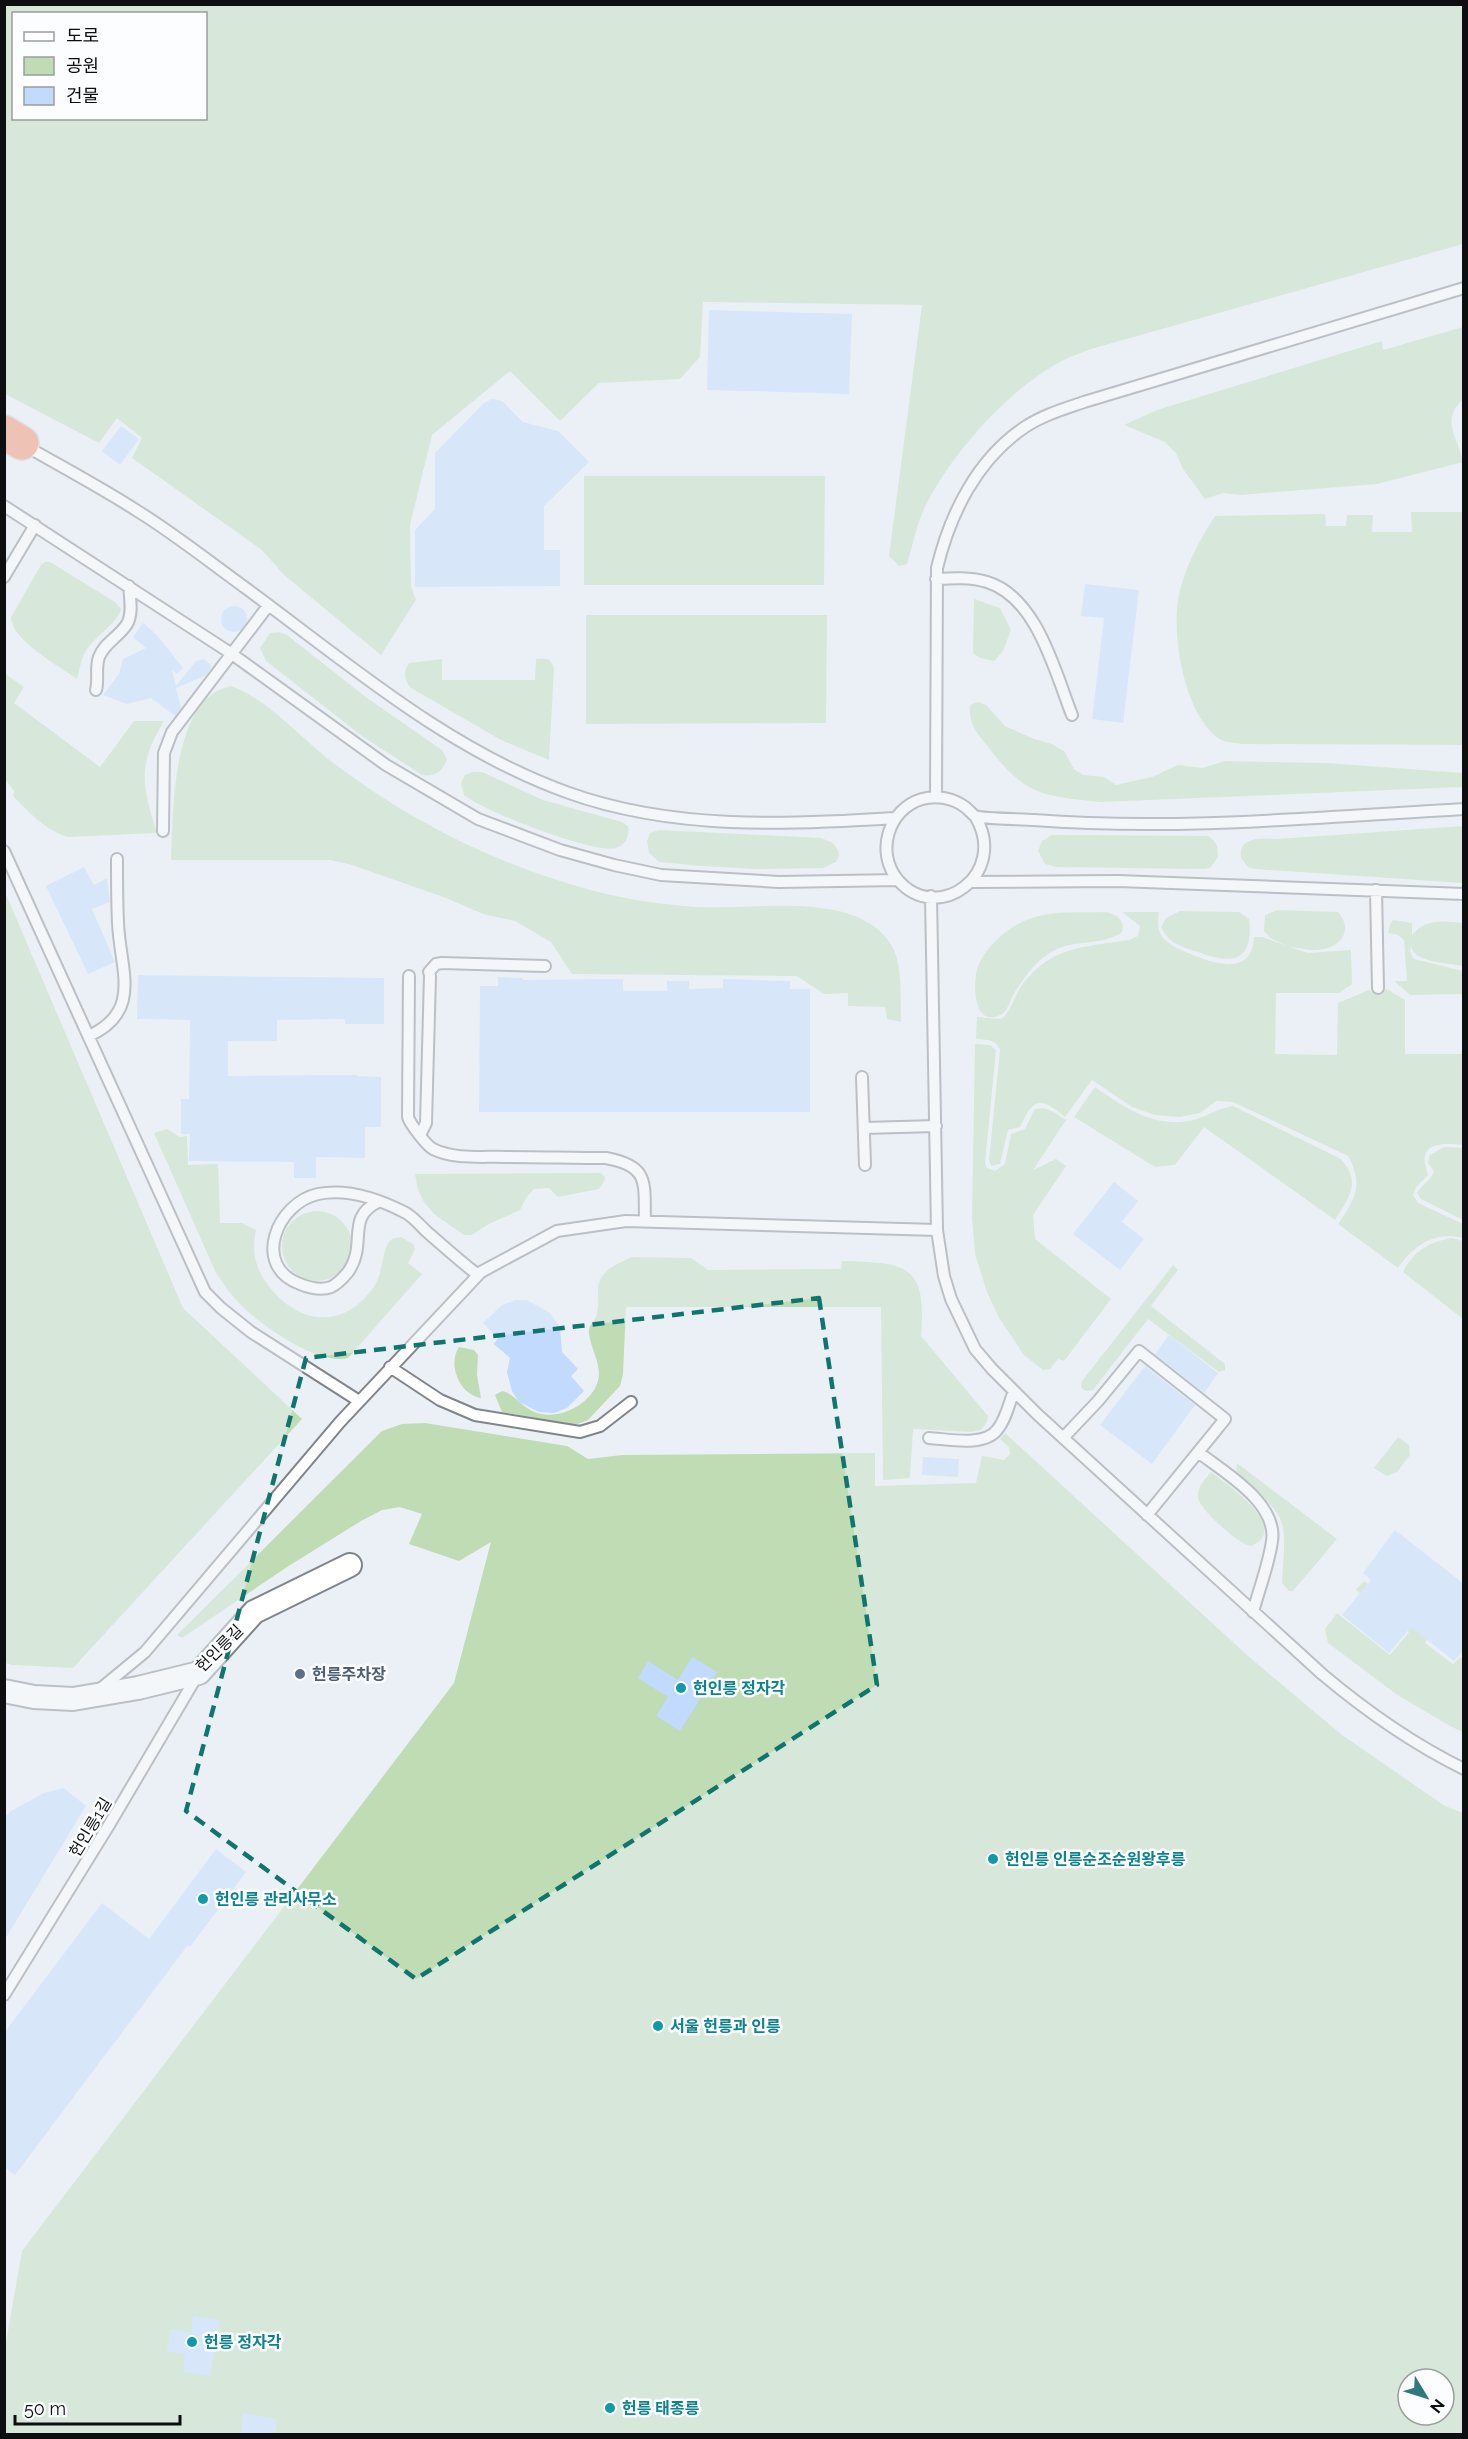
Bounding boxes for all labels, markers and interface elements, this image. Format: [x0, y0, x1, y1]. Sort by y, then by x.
legend [12, 12, 207, 120]
text: 도로 [66, 25, 99, 46]
text: 공원 [66, 55, 99, 76]
text: 건물 [66, 85, 99, 106]
street label: 헌인릉길 [192, 1621, 247, 1676]
place label: 헌릉주차장 [312, 1665, 386, 1684]
marker: 헌릉주차장 [293, 1667, 307, 1681]
place label: 헌인릉 정자각 [693, 1679, 785, 1698]
marker: 헌인릉 정자각 [674, 1681, 688, 1695]
street label: 헌인릉1길 [65, 1794, 115, 1860]
place label: 헌인릉 인릉순조순원왕후릉 [1005, 1850, 1186, 1869]
marker: 헌인릉 인릉순조순원왕후릉 [986, 1852, 1000, 1866]
place label: 헌인릉 관리사무소 [215, 1890, 337, 1909]
marker: 헌인릉 관리사무소 [196, 1892, 210, 1906]
place label: 서울 헌릉과 인릉 [670, 2017, 781, 2036]
marker: 서울 헌릉과 인릉 [651, 2019, 665, 2033]
place label: 헌릉 정자각 [204, 2333, 282, 2352]
marker: 헌릉 정자각 [185, 2335, 199, 2349]
north arrow [1396, 2367, 1456, 2427]
scale bar [15, 2388, 180, 2426]
text: N [1426, 2395, 1449, 2417]
text: 50 m [24, 2398, 66, 2419]
place label: 헌릉 태종릉 [622, 2399, 700, 2418]
marker: 헌릉 태종릉 [603, 2401, 617, 2415]

